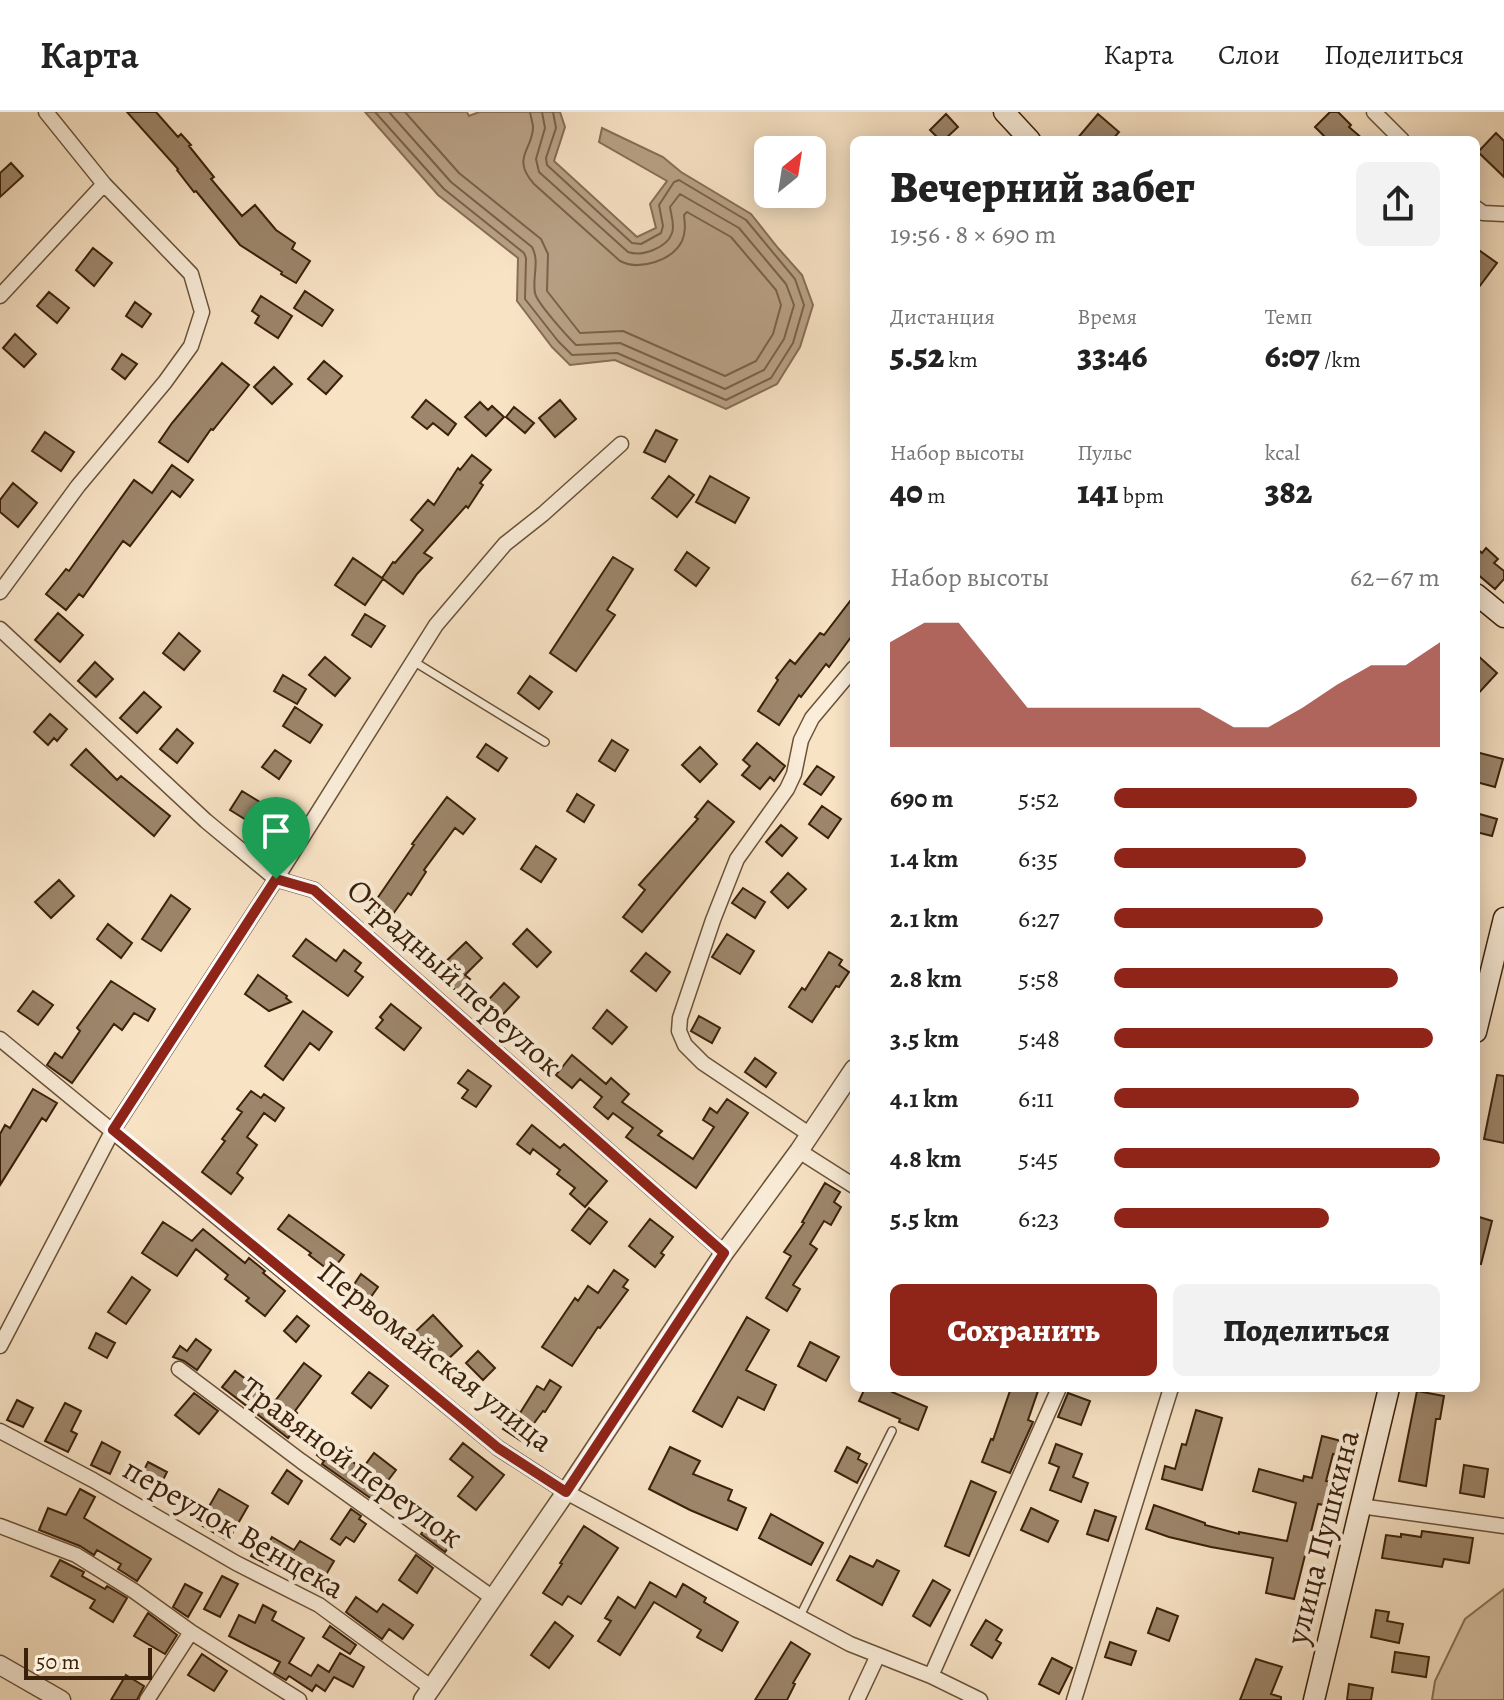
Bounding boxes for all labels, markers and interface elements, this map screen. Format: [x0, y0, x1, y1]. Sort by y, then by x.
text: Карта [40, 29, 139, 81]
text: Карта [1103, 36, 1174, 74]
text: Слои [1218, 36, 1280, 74]
text: Поделиться [1324, 36, 1464, 74]
north arrow [754, 136, 826, 208]
map controls [754, 136, 826, 208]
text: Вечерний забег [890, 157, 1195, 217]
button: share [1356, 162, 1440, 246]
text: 19:56 · 8 × 690 m [890, 217, 1056, 252]
text: Дистанция [890, 302, 995, 332]
text: Время [1077, 302, 1137, 332]
text: Темп [1265, 302, 1313, 332]
text: 5.52 [890, 332, 944, 379]
text: 33:46 [1077, 332, 1147, 379]
text: 6:07 [1265, 332, 1320, 379]
text: km [944, 345, 978, 375]
text: /km [1320, 345, 1361, 375]
text: Набор высоты [890, 438, 1025, 468]
text: Пульс [1077, 438, 1132, 468]
text: kcal [1265, 438, 1300, 468]
text: 40 [890, 468, 923, 515]
text: 141 [1077, 468, 1119, 515]
text: 382 [1265, 468, 1312, 515]
text: m [923, 481, 946, 511]
text: bpm [1119, 481, 1164, 511]
text: Набор высоты [890, 560, 1049, 595]
text: 62–67 m [1350, 560, 1440, 595]
text: 690 m [890, 781, 954, 816]
text: 5:52 [1018, 781, 1059, 816]
pin [242, 797, 310, 879]
icon: arrive [254, 809, 298, 853]
text: 1.4 km [890, 841, 958, 876]
text: 6:35 [1018, 841, 1058, 876]
street label: Отрадный переулок [338, 868, 572, 1086]
text: 2.1 km [890, 901, 959, 936]
text: 6:27 [1018, 901, 1059, 936]
text: 2.8 km [890, 961, 962, 996]
text: 5:58 [1018, 961, 1059, 996]
text: 3.5 km [890, 1021, 959, 1056]
text: 5:48 [1018, 1021, 1060, 1056]
text: 4.1 km [890, 1081, 958, 1116]
text: 6:11 [1018, 1081, 1054, 1116]
text: 4.8 km [890, 1141, 962, 1176]
text: 5:45 [1018, 1141, 1058, 1176]
text: 5.5 km [890, 1201, 959, 1236]
text: 6:23 [1018, 1201, 1059, 1236]
street label: Первомайская улица [309, 1250, 563, 1462]
button: Сохранить [890, 1284, 1157, 1376]
button: Поделиться [1173, 1284, 1440, 1376]
street label: Травяной переулок [231, 1366, 473, 1558]
street label: улица Пушкина [1274, 1425, 1370, 1650]
street label: переулок Венцека [115, 1447, 353, 1609]
scale bar [24, 1644, 152, 1680]
text: 50 m [36, 1647, 80, 1677]

